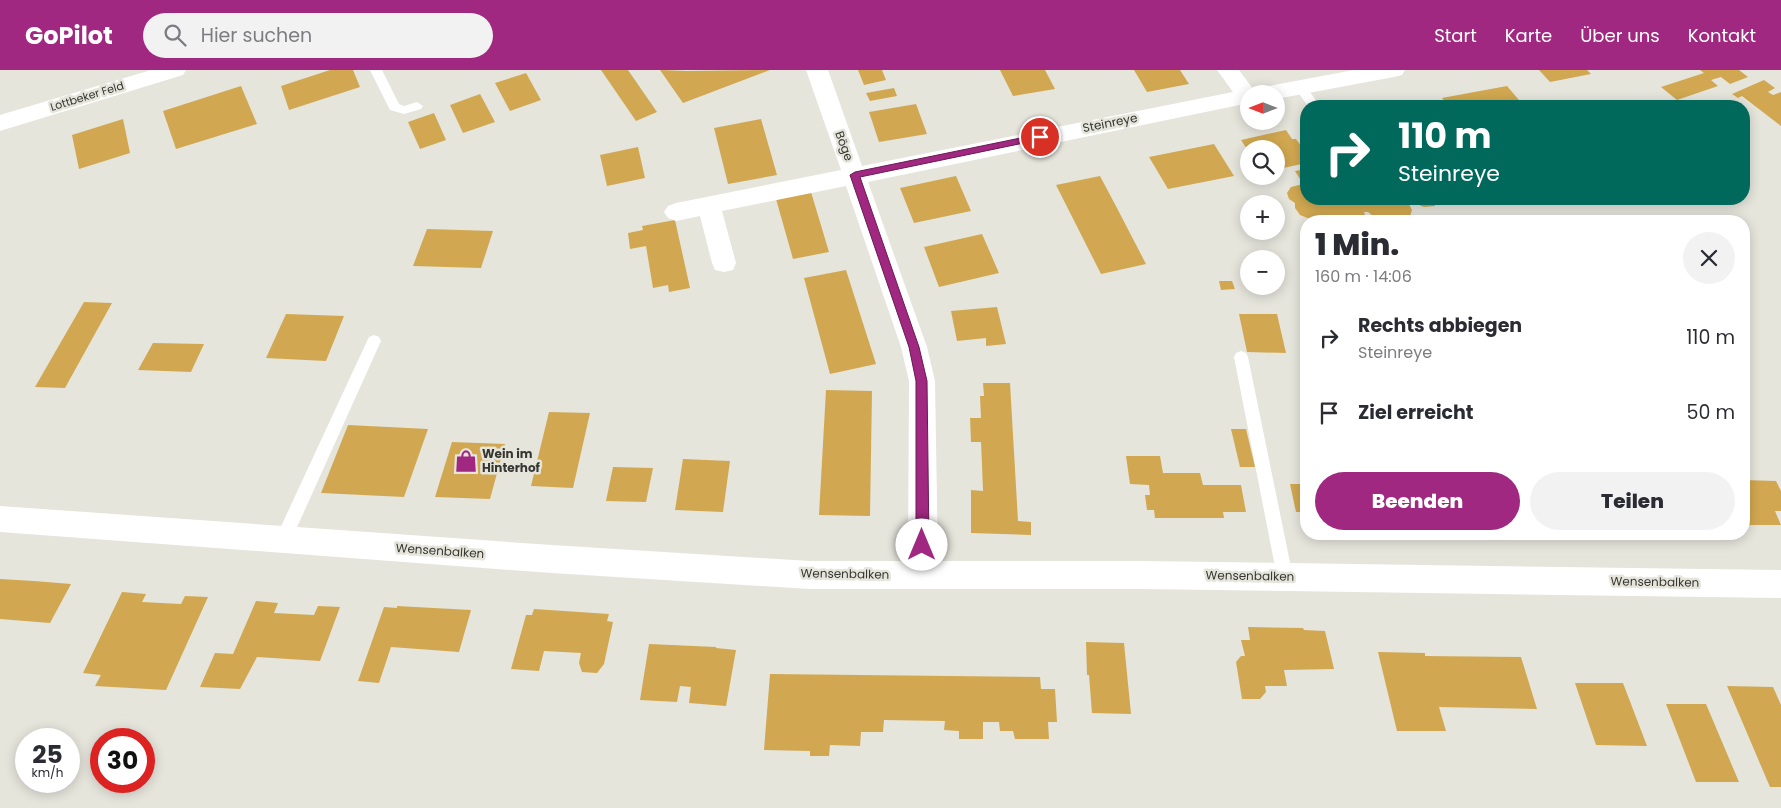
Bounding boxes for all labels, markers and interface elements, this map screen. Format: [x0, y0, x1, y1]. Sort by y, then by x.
search box [143, 13, 493, 58]
text: GoPilot [25, 19, 113, 52]
icon: search [161, 21, 189, 49]
text: Hier suchen [201, 22, 312, 49]
text: Start [1434, 23, 1477, 48]
text: Karte [1505, 23, 1552, 48]
text: Über uns [1580, 23, 1660, 48]
text: Kontakt [1688, 23, 1756, 48]
street label: Lottbeker Feld [48, 77, 126, 115]
north arrow [1240, 85, 1285, 130]
map controls [1240, 85, 1285, 295]
street label: Steinreye [1081, 109, 1139, 136]
text: 110 m [1398, 111, 1492, 160]
pin [1019, 116, 1061, 158]
icon: right [1315, 120, 1380, 185]
icon: arrive [1026, 123, 1054, 151]
street label: Böge [831, 129, 858, 163]
button: search [1240, 140, 1285, 185]
text: Steinreye [1398, 158, 1500, 189]
button: + [1240, 195, 1285, 240]
text: 1 Min. [1315, 223, 1399, 266]
button: close [1683, 232, 1735, 284]
button: − [1240, 250, 1285, 295]
text: 160 m · 14:06 [1315, 265, 1412, 288]
text: Rechts abbiegen [1358, 312, 1522, 339]
icon: right [1315, 324, 1343, 352]
text: 110 m [1686, 324, 1735, 351]
text: Steinreye [1358, 341, 1432, 364]
icon: arrive [1315, 399, 1343, 427]
text: Ziel erreicht [1358, 399, 1474, 426]
text: 50 m [1686, 399, 1735, 426]
place label: Wein im Hinterhof [482, 445, 541, 476]
shop icon: Wein im Hinterhof [453, 448, 479, 474]
button: Beenden [1315, 472, 1520, 530]
button: Teilen [1530, 472, 1735, 530]
position arrow [895, 518, 947, 570]
street label: Wensenbalken [395, 539, 485, 562]
street label: Wensenbalken [801, 564, 890, 583]
street label: Wensenbalken [1206, 566, 1295, 585]
street label: Wensenbalken [1611, 572, 1700, 591]
speed limit sign: 30 [90, 728, 155, 793]
text: 25 [32, 737, 63, 772]
text: km/h [32, 764, 63, 781]

